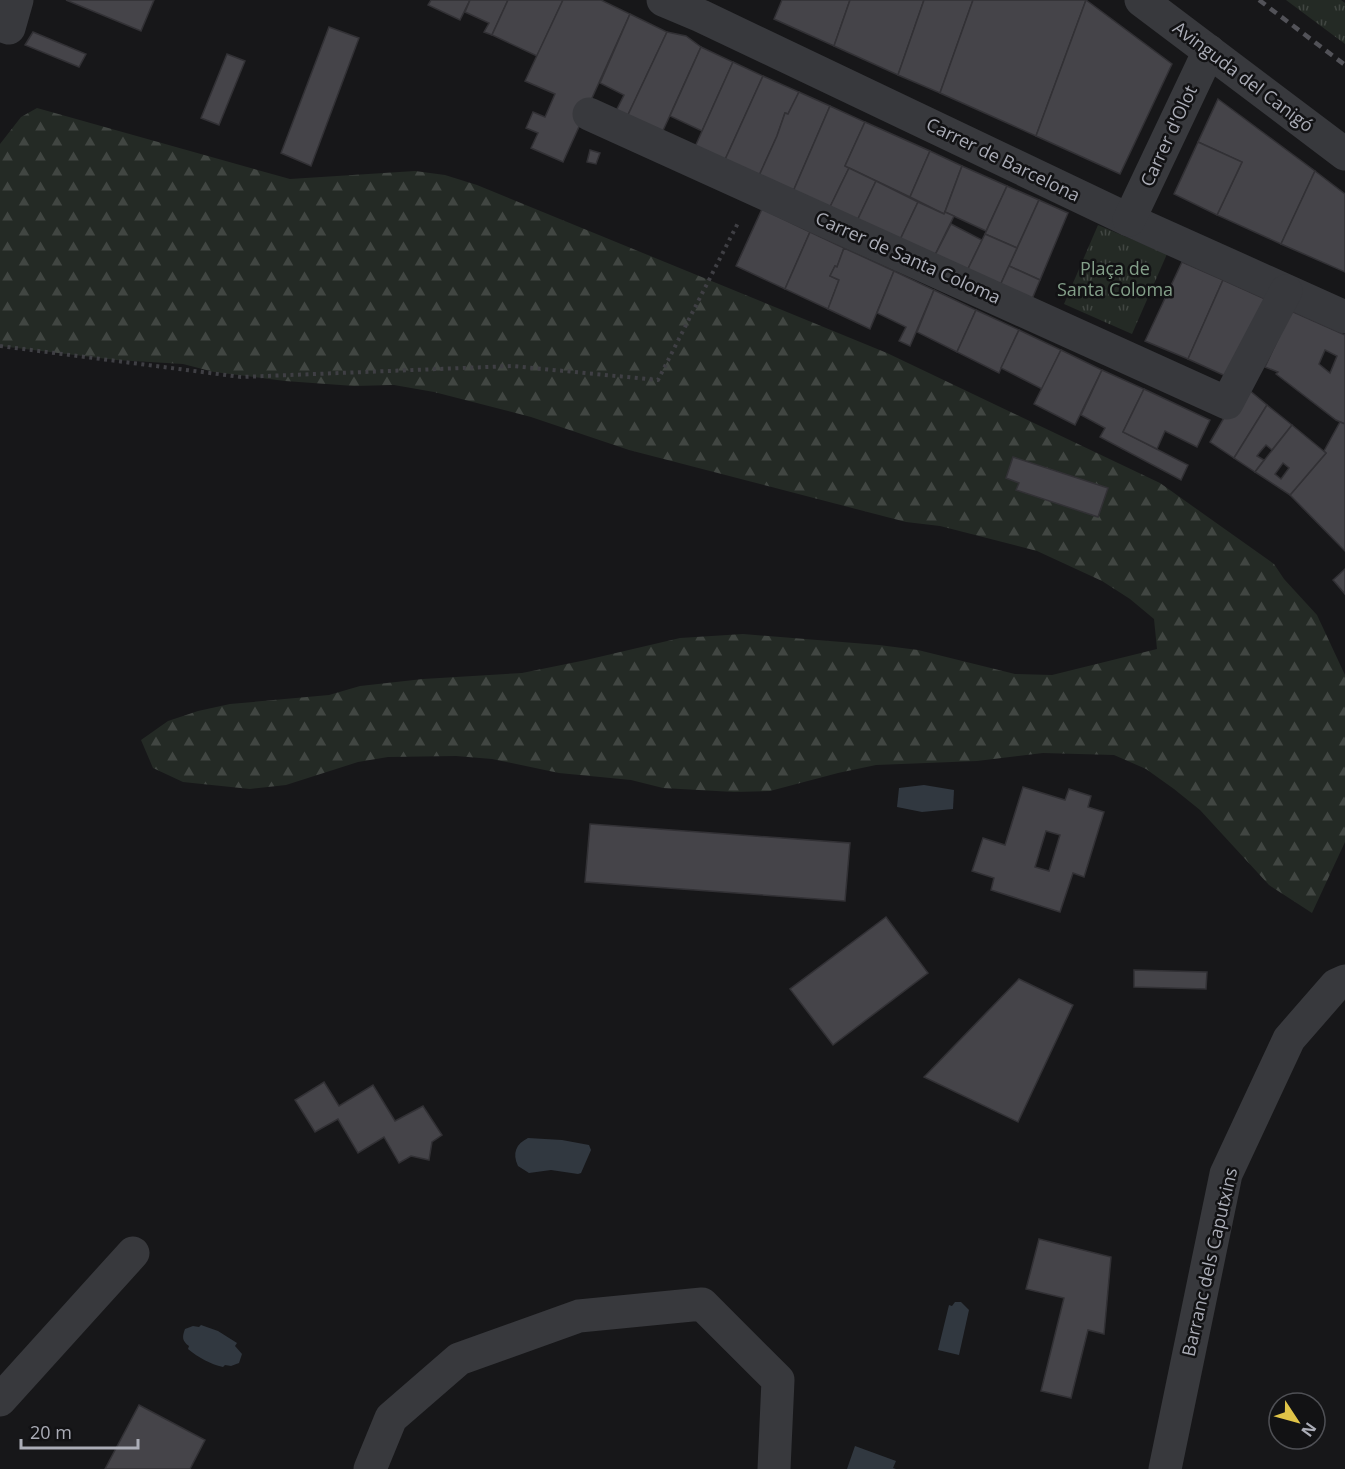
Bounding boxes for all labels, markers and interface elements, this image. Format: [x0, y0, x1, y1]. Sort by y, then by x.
street label: Avinguda del Canigó [1168, 15, 1319, 137]
street label: Carrer d'Olot [1134, 81, 1202, 190]
street label: Carrer de Barcelona [923, 111, 1084, 207]
street label: Carrer de Santa Coloma [812, 205, 1005, 309]
park label: Plaça de Santa Coloma [1057, 256, 1173, 301]
street label: Barranc dels Caputxins [1176, 1165, 1242, 1359]
north arrow [1267, 1391, 1327, 1451]
scale bar [21, 1412, 138, 1450]
text: N [1296, 1418, 1322, 1442]
text: 20 m [30, 1420, 72, 1444]

